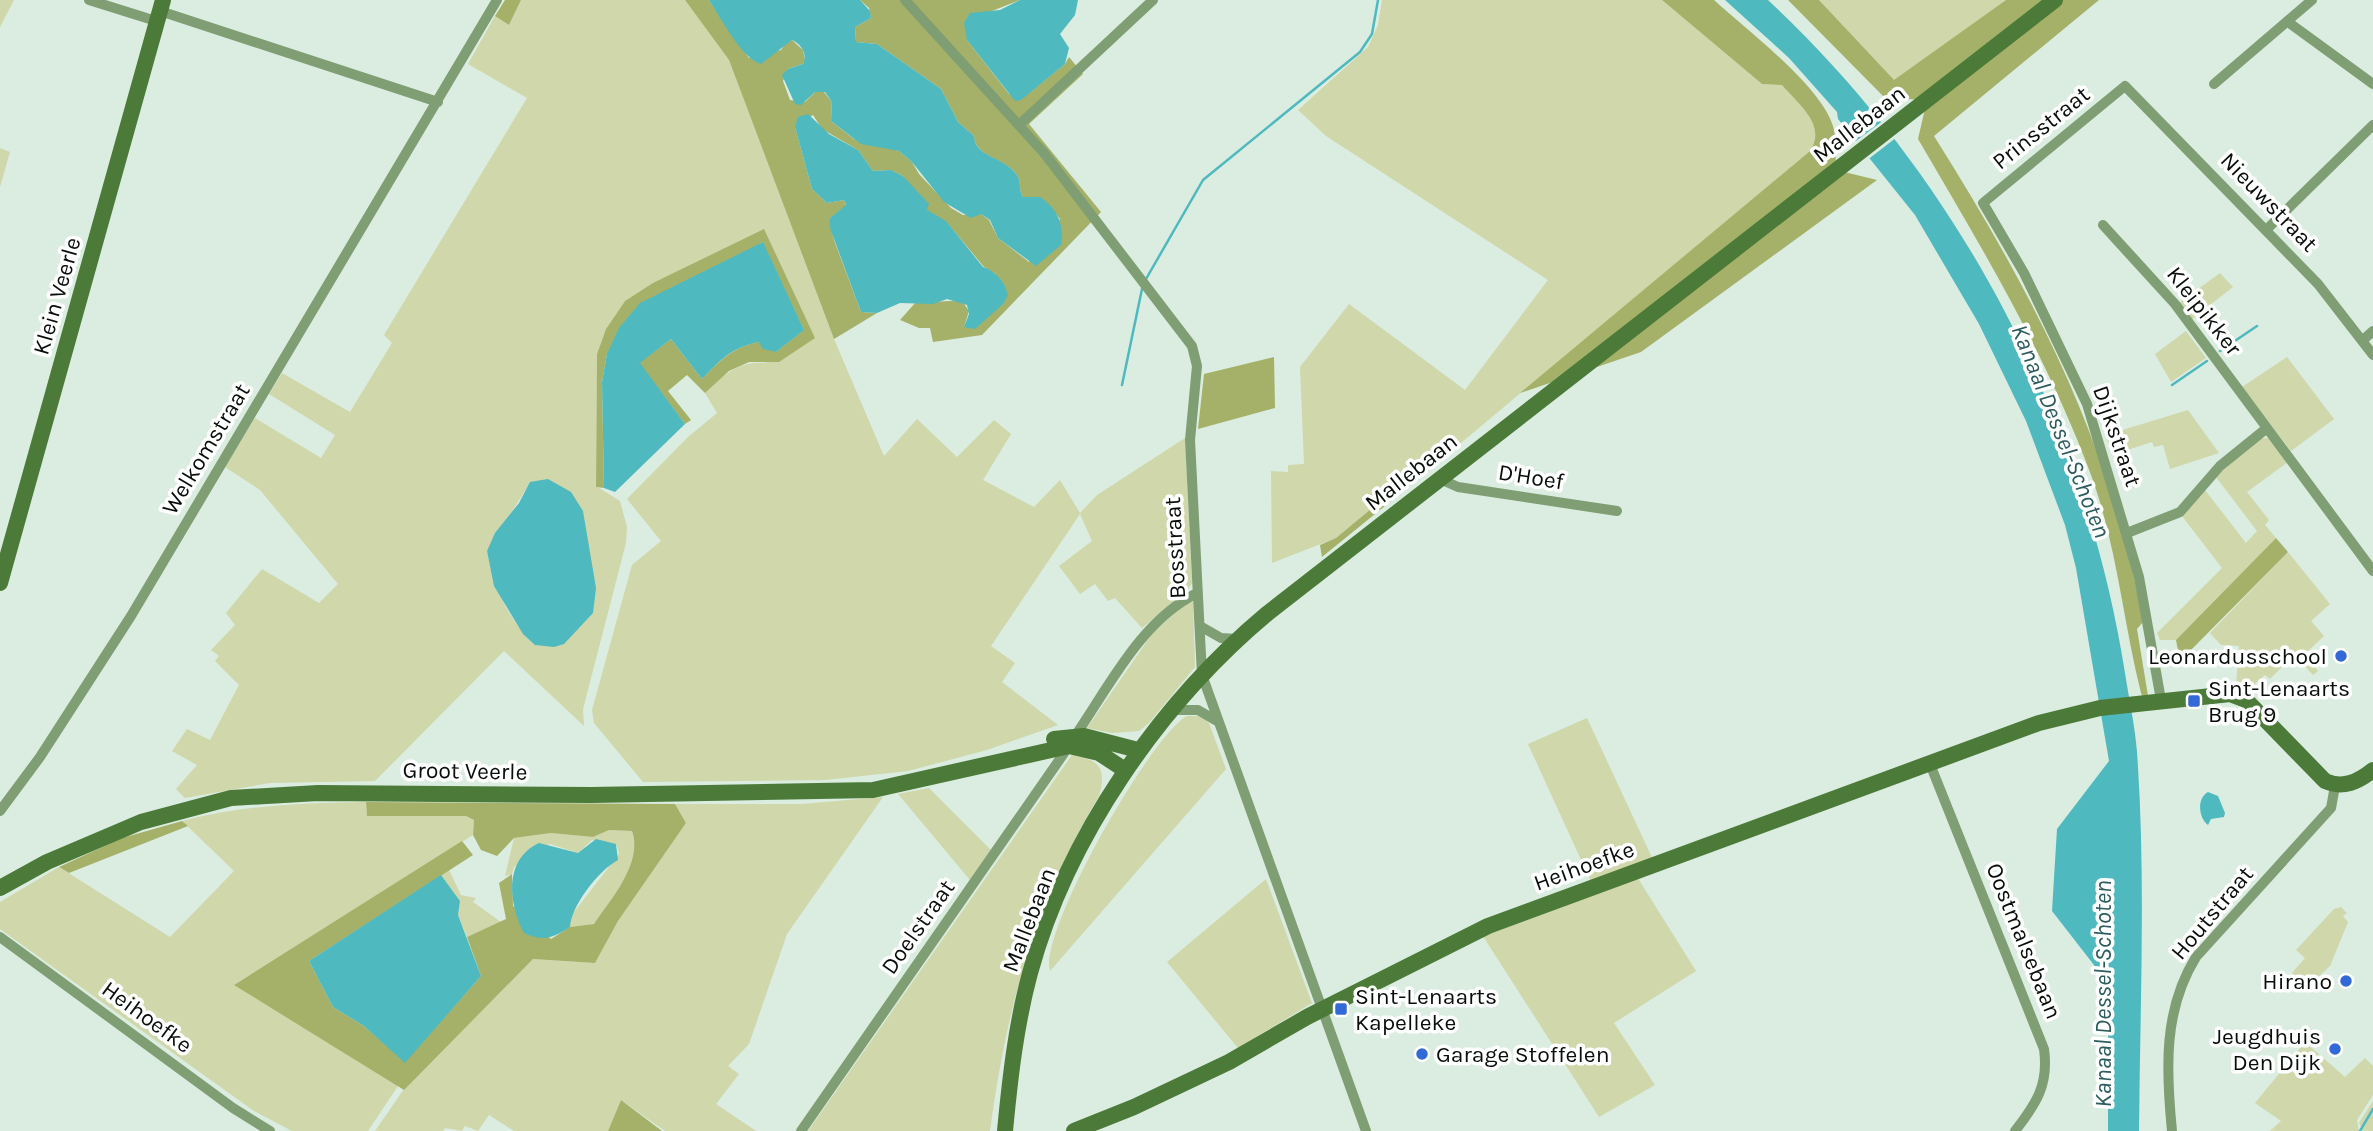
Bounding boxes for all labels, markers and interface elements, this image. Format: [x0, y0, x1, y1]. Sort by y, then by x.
street label: Mallebaan [1807, 80, 1911, 168]
street label: Prinsstraat [1987, 81, 2095, 175]
street label: Nieuwstraat [2215, 147, 2323, 258]
street label: Klein Veerle [27, 234, 87, 358]
street label: Kleipikker [2161, 261, 2248, 361]
water label: Kanaal Dessel-Schoten [2005, 320, 2117, 542]
street label: Welkomstraat [156, 378, 256, 519]
street label: Dijkstraat [2087, 382, 2147, 490]
street label: Mallebaan [1359, 428, 1463, 516]
street label: D'Hoef [1496, 459, 1566, 496]
street label: Bosstraat [1159, 496, 1191, 600]
place label: Leonardusschool [2148, 643, 2327, 670]
marker: Leonardusschool [2333, 648, 2349, 664]
place label: Sint-Lenaarts Brug 9 [2208, 675, 2350, 728]
marker: Sint-Lenaarts Brug 9 [2186, 693, 2202, 709]
street label: Groot Veerle [402, 756, 528, 786]
street label: Heihoefke [1530, 835, 1638, 897]
street label: Oostmalsebaan [1980, 859, 2068, 1023]
street label: Houtstraat [2165, 861, 2259, 965]
street label: Mallebaan [997, 864, 1061, 976]
street label: Doelstraat [876, 874, 961, 979]
water label: Kanaal Dessel-Schoten [2089, 880, 2117, 1108]
place label: Hirano [2262, 968, 2332, 995]
marker: Hirano [2338, 973, 2354, 989]
street label: Heihoefke [97, 975, 197, 1059]
place label: Sint-Lenaarts Kapelleke [1355, 983, 1497, 1036]
marker: Sint-Lenaarts Kapelleke [1333, 1001, 1349, 1017]
place label: Jeugdhuis Den Dijk [2213, 1023, 2321, 1076]
place label: Garage Stoffelen [1436, 1041, 1610, 1068]
marker: Jeugdhuis Den Dijk [2327, 1041, 2343, 1057]
marker: Garage Stoffelen [1414, 1046, 1430, 1062]

